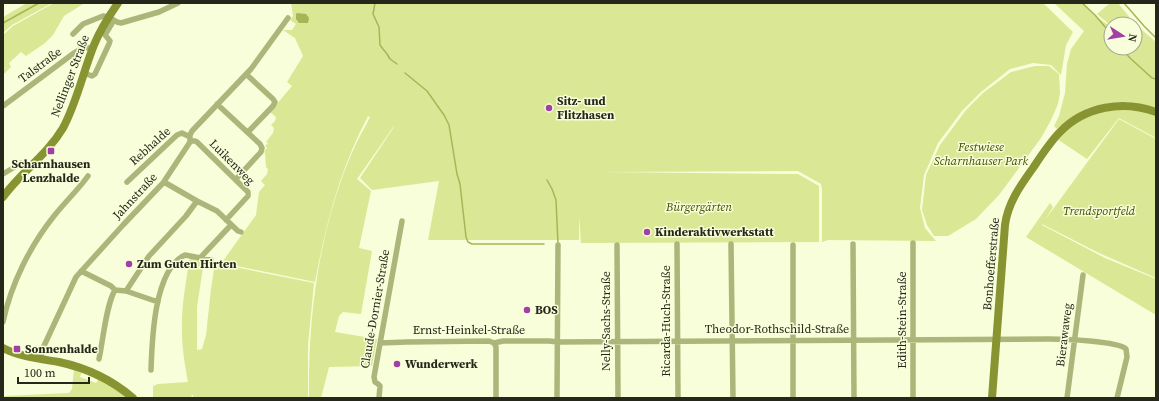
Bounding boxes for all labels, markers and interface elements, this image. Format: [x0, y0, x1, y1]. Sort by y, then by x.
north arrow [1103, 16, 1143, 56]
text: N [1124, 32, 1140, 43]
street label: Nellinger Straße [47, 33, 93, 119]
street label: Talstraße [15, 44, 65, 86]
place label: Sitz- und Flitzhasen [557, 93, 615, 123]
marker: Sitz- und Flitzhasen [544, 103, 554, 113]
street label: Rebhalde [126, 123, 174, 169]
street label: Luikenweg [206, 136, 258, 188]
park label: Festwiese Scharnhauser Park [934, 139, 1028, 169]
marker: Scharnhausen Lenzhalde [46, 146, 56, 156]
place label: Scharnhausen Lenzhalde [12, 156, 91, 186]
street label: Jahnstraße [109, 169, 161, 223]
park label: Bürgergärten [665, 199, 732, 215]
park label: Trendsportfeld [1063, 203, 1136, 219]
street label: Bonhoefferstraße [979, 217, 1003, 311]
place label: Kinderaktivwerkstatt [655, 224, 774, 240]
marker: Kinderaktivwerkstatt [642, 227, 652, 237]
street label: Claude-Dornier-Straße [357, 248, 393, 370]
place label: Zum Guten Hirten [137, 256, 237, 272]
marker: Zum Guten Hirten [124, 259, 134, 269]
street label: Ricarda-Huch-Straße [658, 265, 674, 377]
street label: Nelly-Sachs-Straße [598, 271, 614, 371]
street label: Edith-Stein-Straße [894, 271, 910, 369]
place label: BOS [535, 302, 558, 318]
street label: Bierawaweg [1052, 302, 1076, 368]
marker: BOS [522, 305, 532, 315]
street label: Theodor-Rothschild-Straße [705, 321, 849, 337]
street label: Ernst-Heinkel-Straße [413, 322, 525, 338]
place label: Sonnenhalde [25, 341, 98, 357]
marker: Sonnenhalde [12, 344, 22, 354]
place label: Wunderwerk [405, 356, 479, 372]
scale bar [18, 359, 89, 385]
marker: Wunderwerk [392, 359, 402, 369]
text: 100 m [24, 365, 56, 381]

